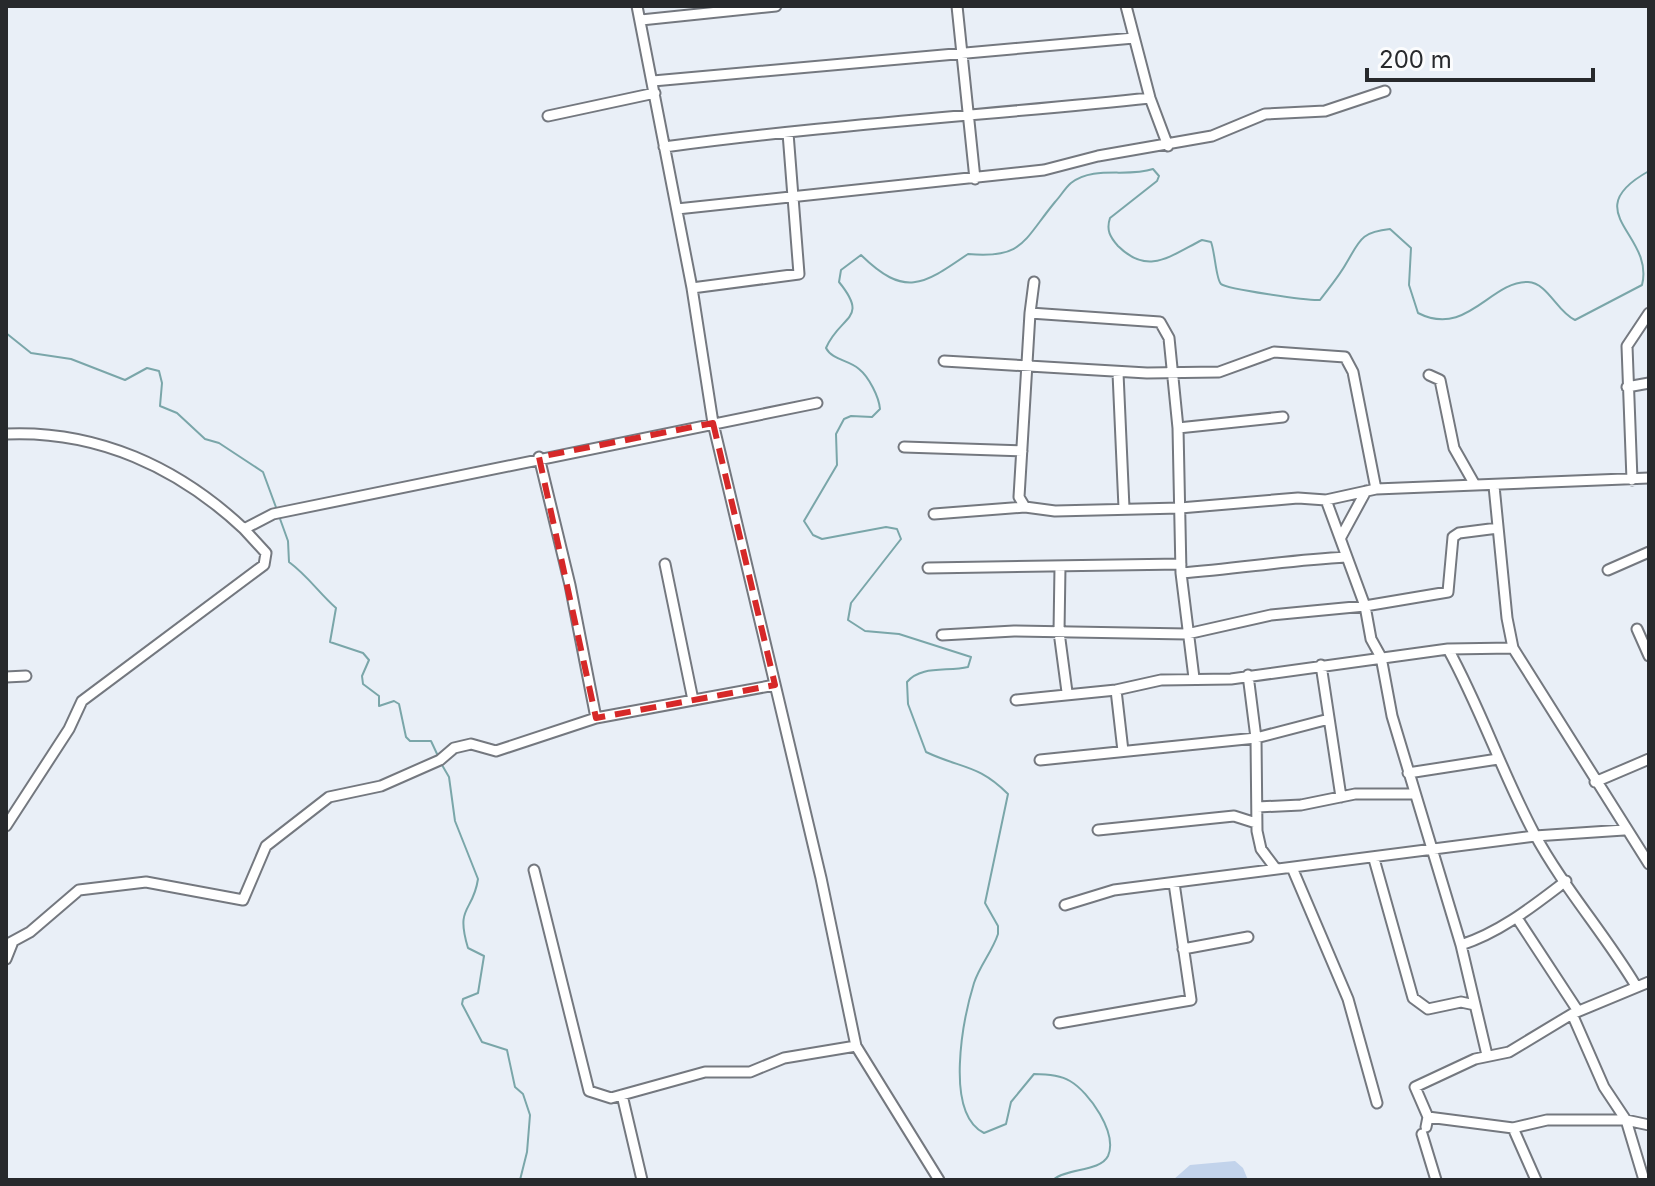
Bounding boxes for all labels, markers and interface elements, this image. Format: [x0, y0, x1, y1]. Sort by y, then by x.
scale bar [1367, 32, 1593, 82]
text: 200 m [1379, 45, 1452, 74]

